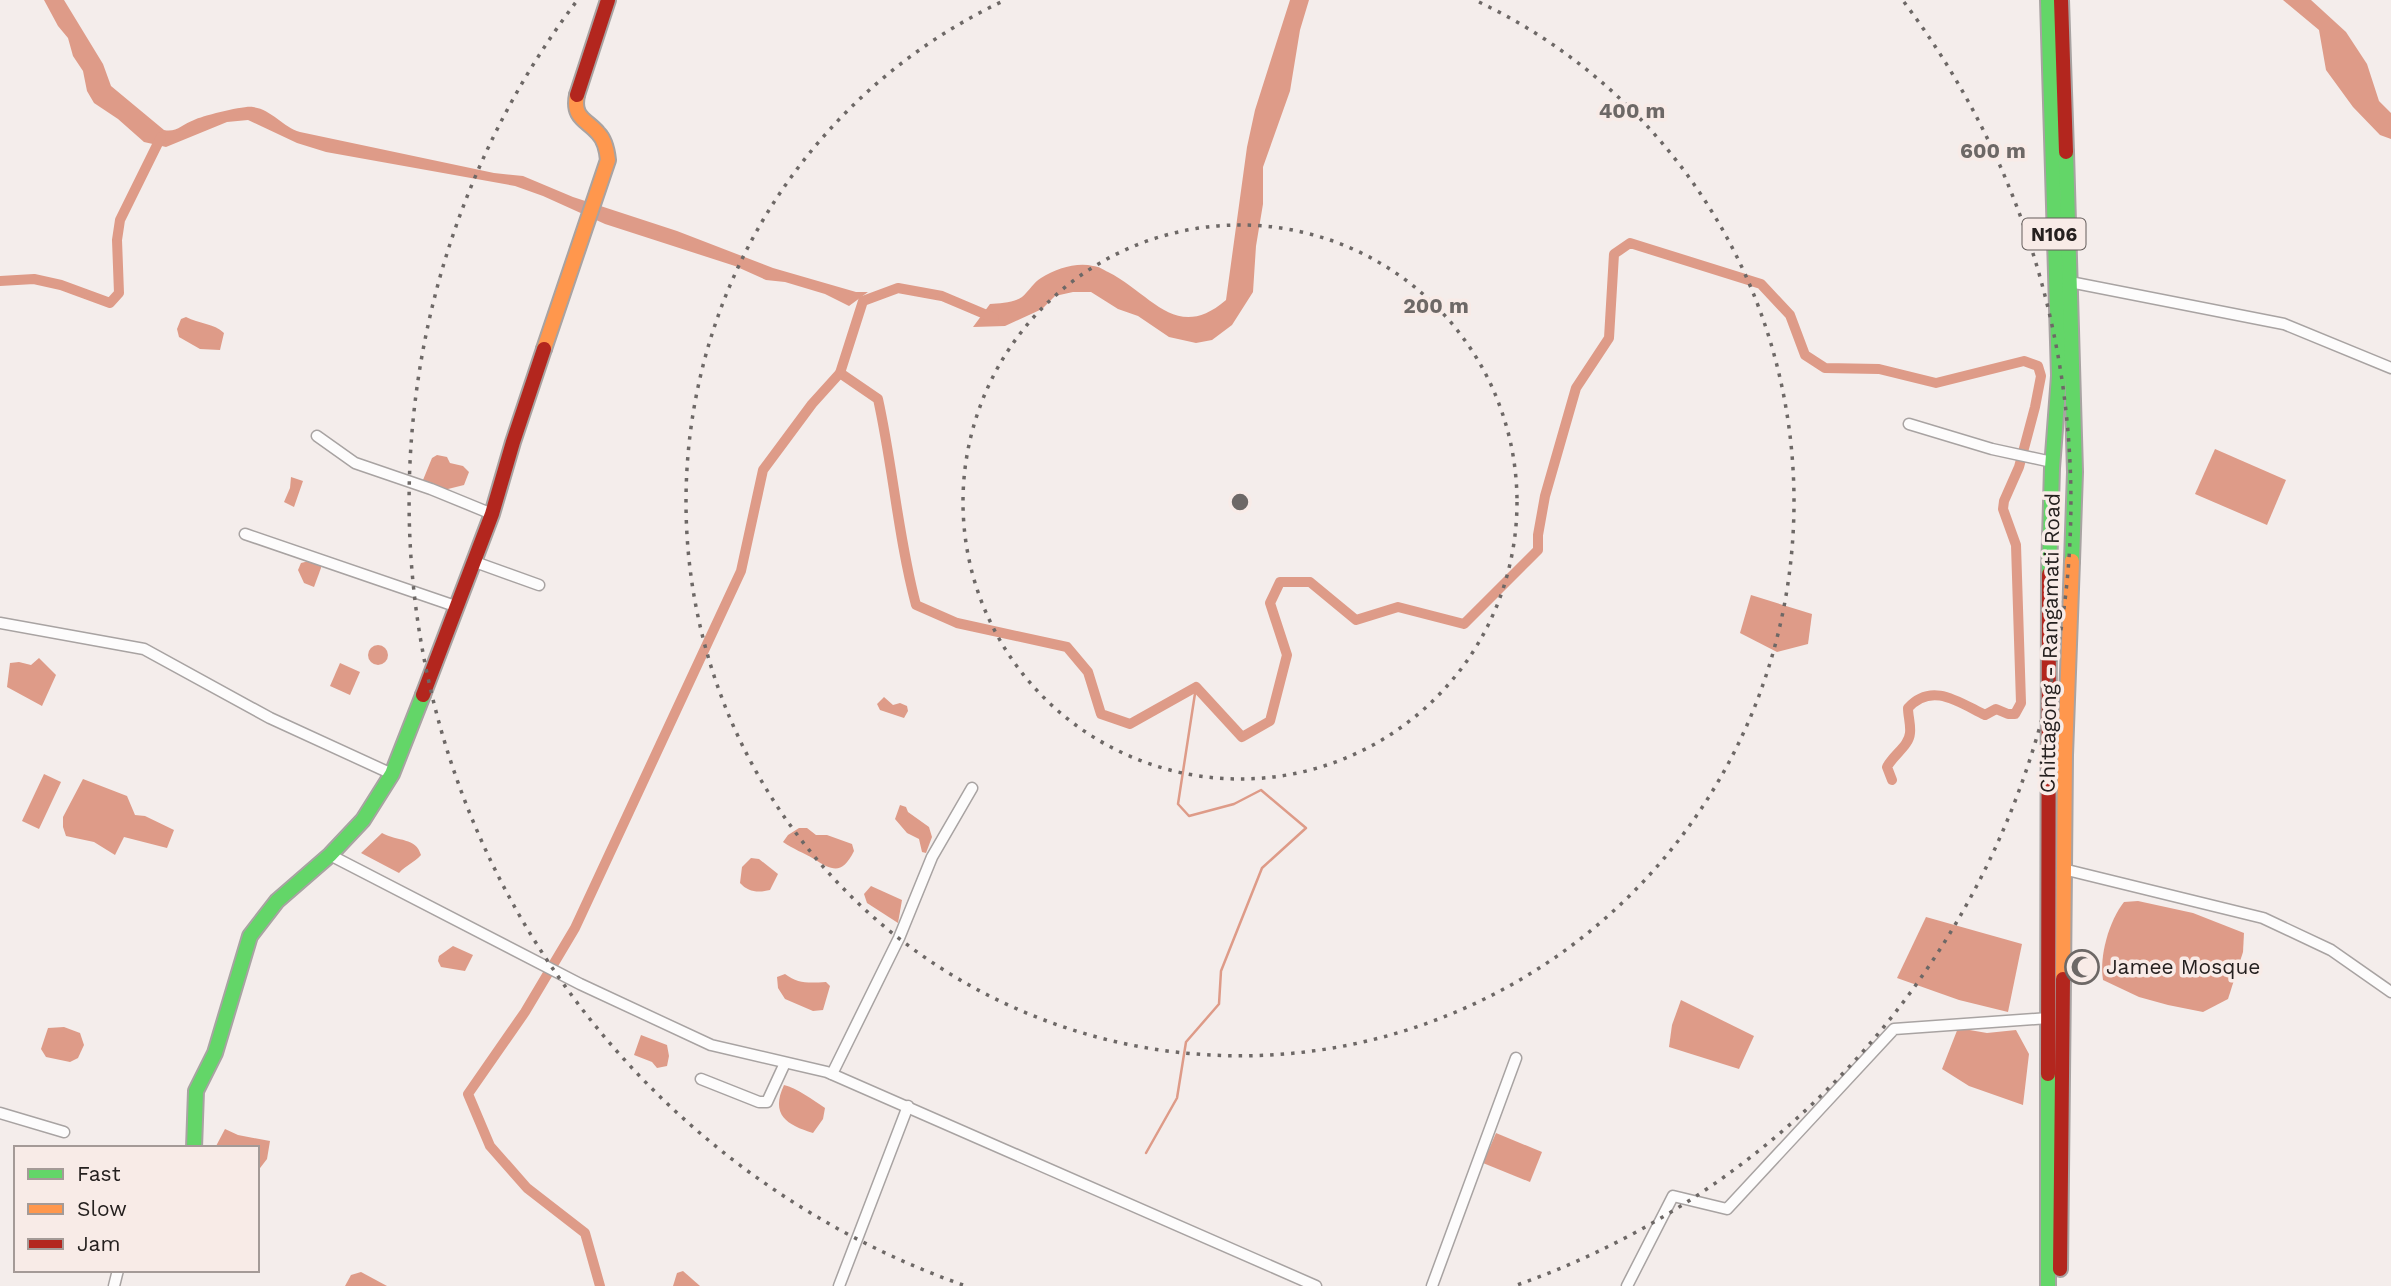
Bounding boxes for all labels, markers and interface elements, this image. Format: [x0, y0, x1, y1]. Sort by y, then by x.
text: 400 m [1599, 98, 1665, 123]
text: 600 m [1960, 138, 2026, 163]
road number: N106 [2022, 218, 2086, 250]
text: 200 m [1403, 293, 1469, 318]
centre of rings [1228, 490, 1252, 514]
street label: Chittagong - Rangamati Road [2034, 493, 2065, 793]
mosque icon: Jamee Mosque [2063, 948, 2101, 986]
place label: Jamee Mosque [2106, 954, 2260, 979]
legend [14, 1146, 259, 1272]
text: Fast [77, 1161, 121, 1186]
text: Slow [77, 1196, 127, 1221]
text: Jam [77, 1231, 120, 1256]

